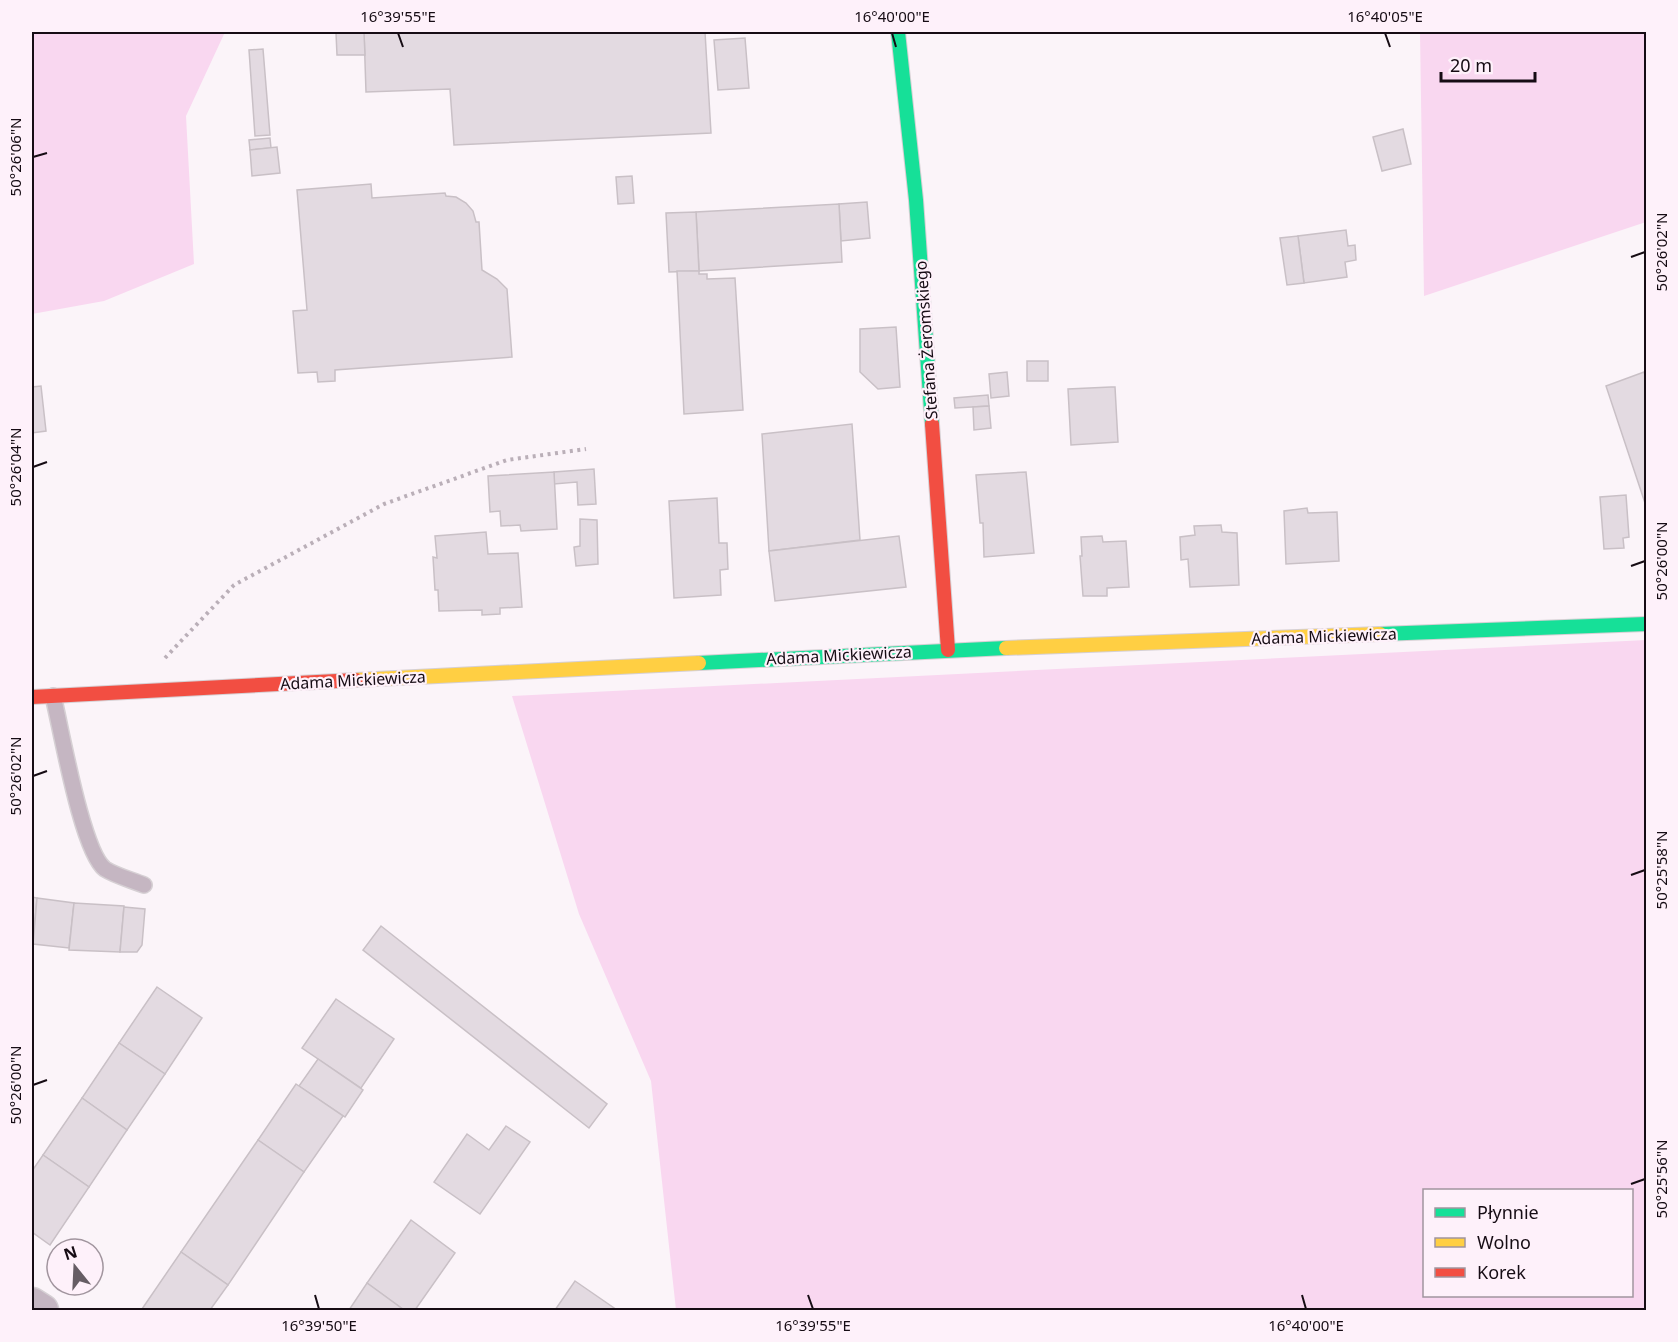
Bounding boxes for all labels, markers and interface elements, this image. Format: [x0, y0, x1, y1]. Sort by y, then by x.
text: 16°39'55"E [360, 6, 436, 26]
text: 16°40'00"E [854, 6, 930, 26]
text: 16°40'05"E [1347, 6, 1423, 26]
scale bar [1441, 45, 1536, 83]
text: 20 m [1450, 53, 1492, 77]
text: 50°26'06"N [5, 118, 25, 196]
text: 50°26'02"N [1651, 213, 1671, 291]
street label: Stefana Żeromskiego [909, 260, 943, 420]
text: 50°26'04"N [5, 428, 25, 506]
text: 50°26'00"N [1651, 522, 1671, 600]
street label: Adama Mickiewicza [1251, 622, 1397, 650]
street label: Adama Mickiewicza [766, 640, 912, 670]
street label: Adama Mickiewicza [280, 665, 426, 695]
text: 50°26'02"N [5, 737, 25, 815]
text: 50°25'58"N [1651, 831, 1671, 909]
text: 50°26'00"N [5, 1046, 25, 1124]
text: 50°25'56"N [1651, 1140, 1671, 1218]
legend [1423, 1189, 1633, 1297]
text: Płynnie [1477, 1200, 1539, 1224]
text: Wolno [1477, 1230, 1531, 1254]
north arrow [45, 1237, 105, 1297]
text: N [61, 1240, 80, 1265]
text: Korek [1477, 1260, 1526, 1284]
text: 16°39'50"E [281, 1315, 357, 1335]
text: 16°39'55"E [775, 1315, 851, 1335]
text: 16°40'00"E [1268, 1315, 1344, 1335]

